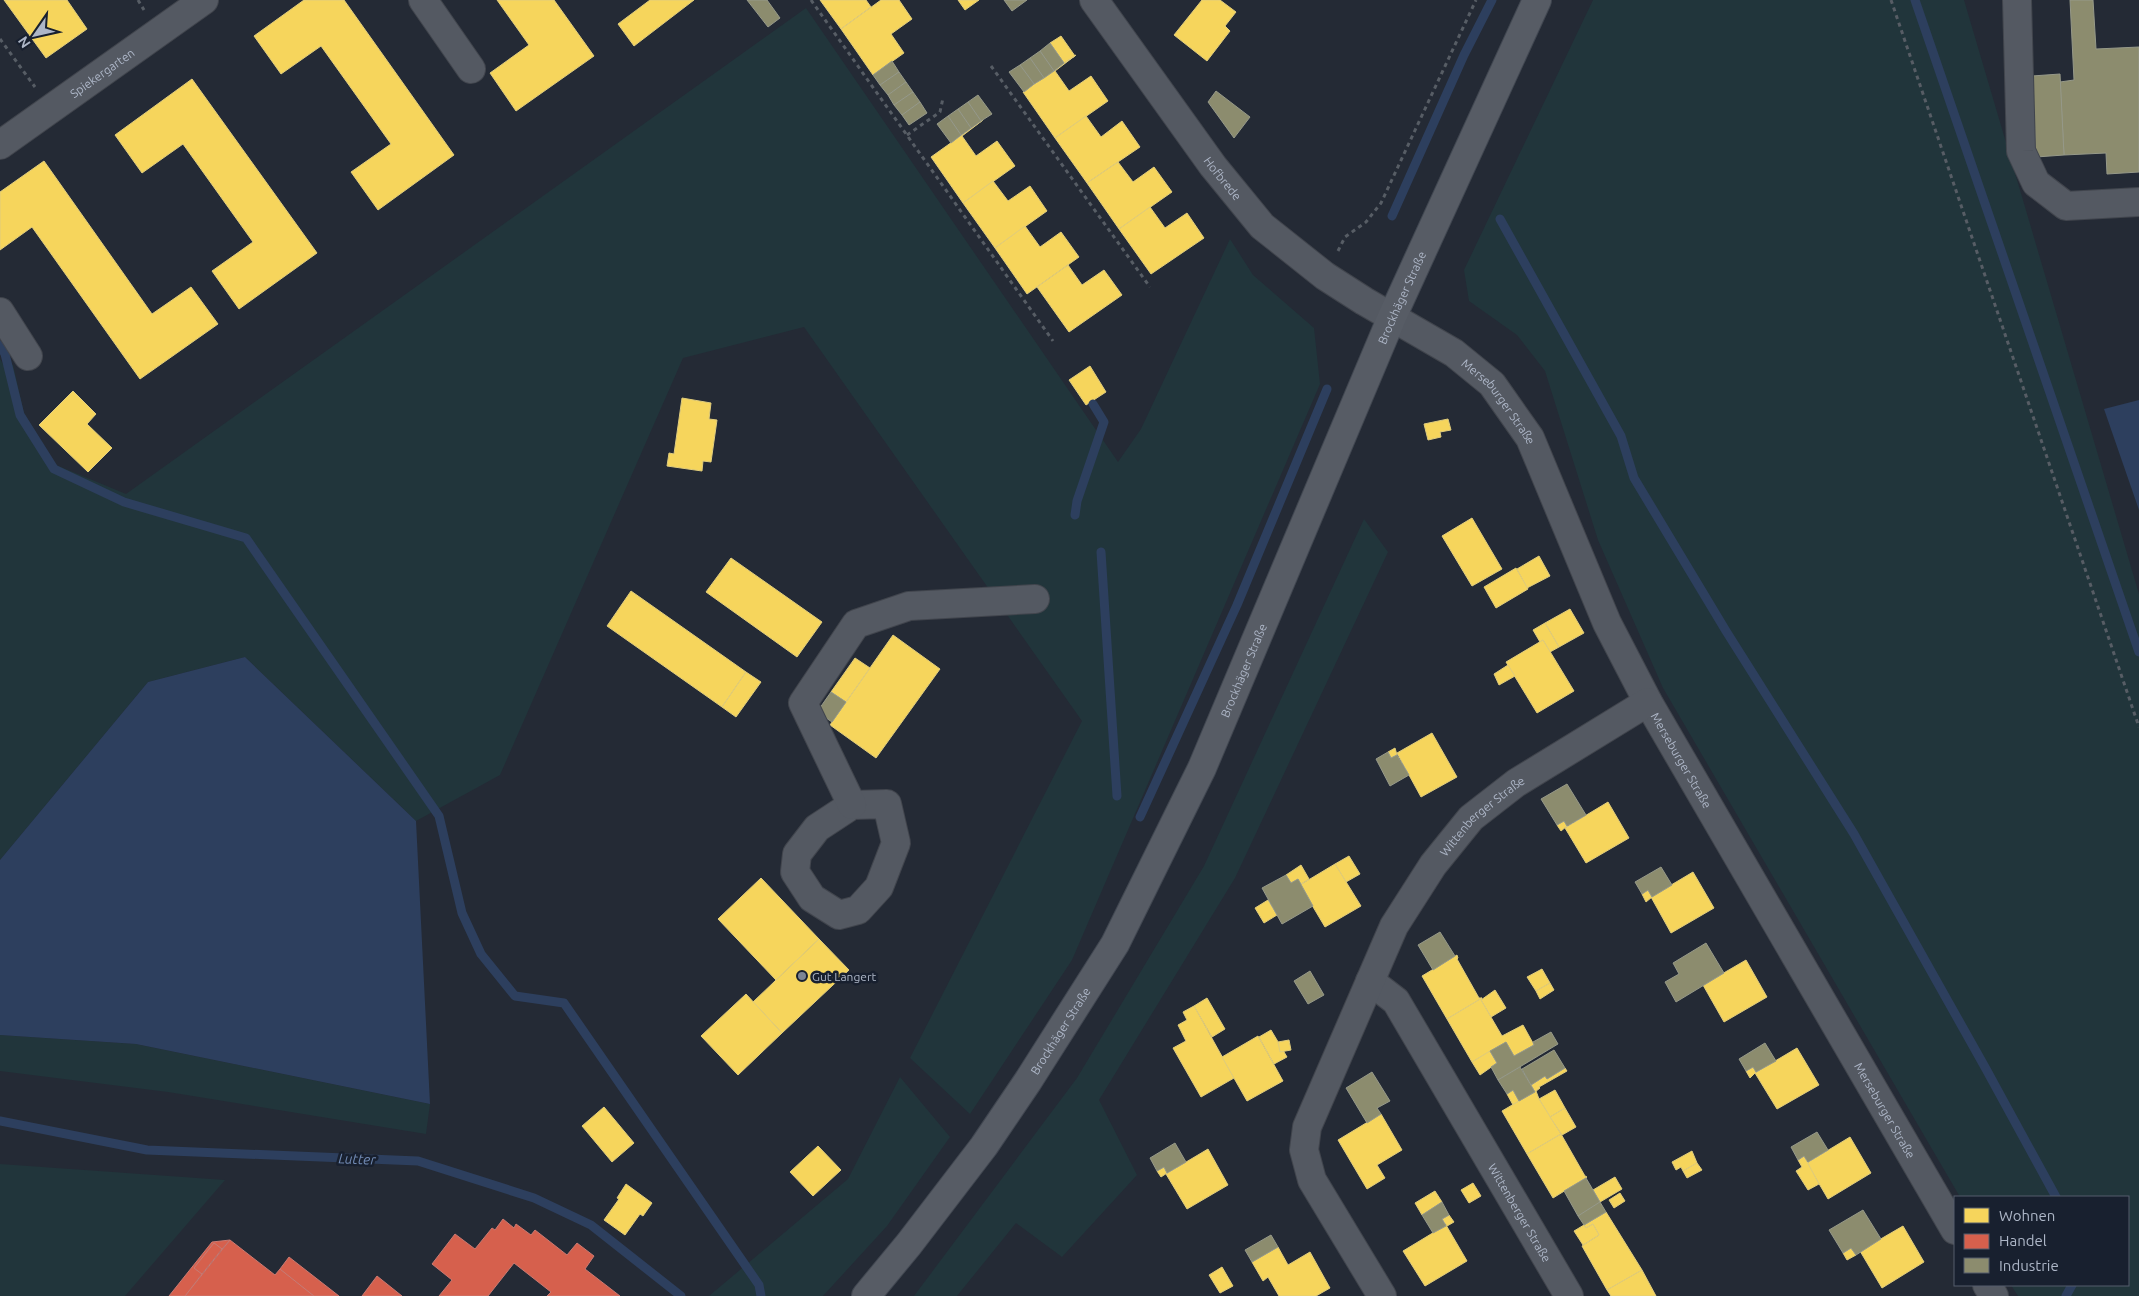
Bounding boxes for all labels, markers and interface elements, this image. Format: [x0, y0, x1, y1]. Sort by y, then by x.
north arrow [10, 10, 60, 60]
text: N [15, 33, 34, 51]
street label: Spiekergarten [67, 45, 137, 100]
street label: Hofbrede [1202, 154, 1244, 202]
street label: Brockhäger Straße [1375, 249, 1428, 346]
street label: Merseburger Straße [1460, 356, 1538, 446]
street label: Brockhäger Straße [1218, 622, 1269, 719]
street label: Merseburger Straße [1649, 710, 1715, 810]
street label: Wittenberger Straße [1437, 773, 1526, 858]
marker: Gut Langert [796, 970, 808, 982]
place label: Gut Langert [812, 970, 876, 983]
street label: Brockhäger Straße [1028, 985, 1092, 1077]
street label: Merseburger Straße [1852, 1060, 1918, 1160]
water label: Lutter [338, 1150, 377, 1168]
street label: Wittenberger Straße [1486, 1161, 1554, 1264]
legend [1954, 1196, 2129, 1286]
text: Wohnen [1999, 1207, 2055, 1224]
text: Handel [1999, 1232, 2047, 1249]
text: Industrie [1999, 1257, 2059, 1274]

